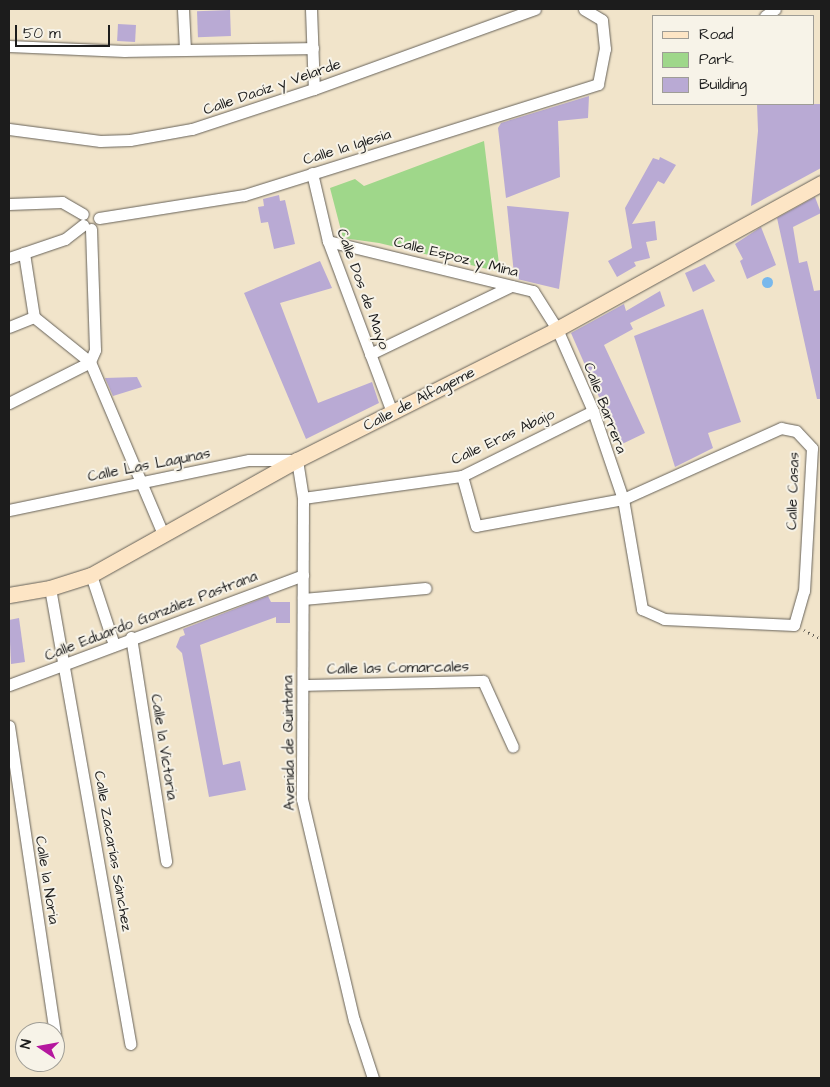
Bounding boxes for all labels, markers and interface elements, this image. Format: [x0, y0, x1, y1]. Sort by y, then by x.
scale bar [18, 15, 112, 47]
legend [652, 15, 815, 105]
text: 50 m [23, 23, 61, 44]
text: Road [699, 24, 733, 45]
text: Park [699, 49, 734, 70]
street label: Calle Daoíz y Velarde [201, 55, 343, 119]
text: Building [699, 74, 747, 95]
street label: Calle la Iglesia [301, 125, 393, 169]
street label: Calle Dos de Mayo [333, 226, 393, 352]
street label: Calle Espoz y Mina [392, 233, 520, 281]
street label: Calle Barrera [579, 360, 631, 456]
street label: Calle de Alfageme [360, 363, 478, 435]
street label: Calle Eras Abajo [448, 405, 558, 469]
street label: Calle Las Lagunas [86, 444, 212, 486]
street label: Calle Casas [783, 452, 803, 530]
street label: Calle Eduardo González Pastrana [42, 567, 260, 665]
street label: Calle las Comarcales [327, 658, 469, 678]
street label: Avenida de Quintana [279, 675, 299, 811]
street label: Calle la Victoria [147, 693, 181, 801]
street label: Calle Zacarías Sánchez [90, 769, 136, 933]
street label: Calle la Noria [31, 835, 63, 925]
north arrow [15, 1022, 65, 1072]
text: N [16, 1038, 37, 1050]

